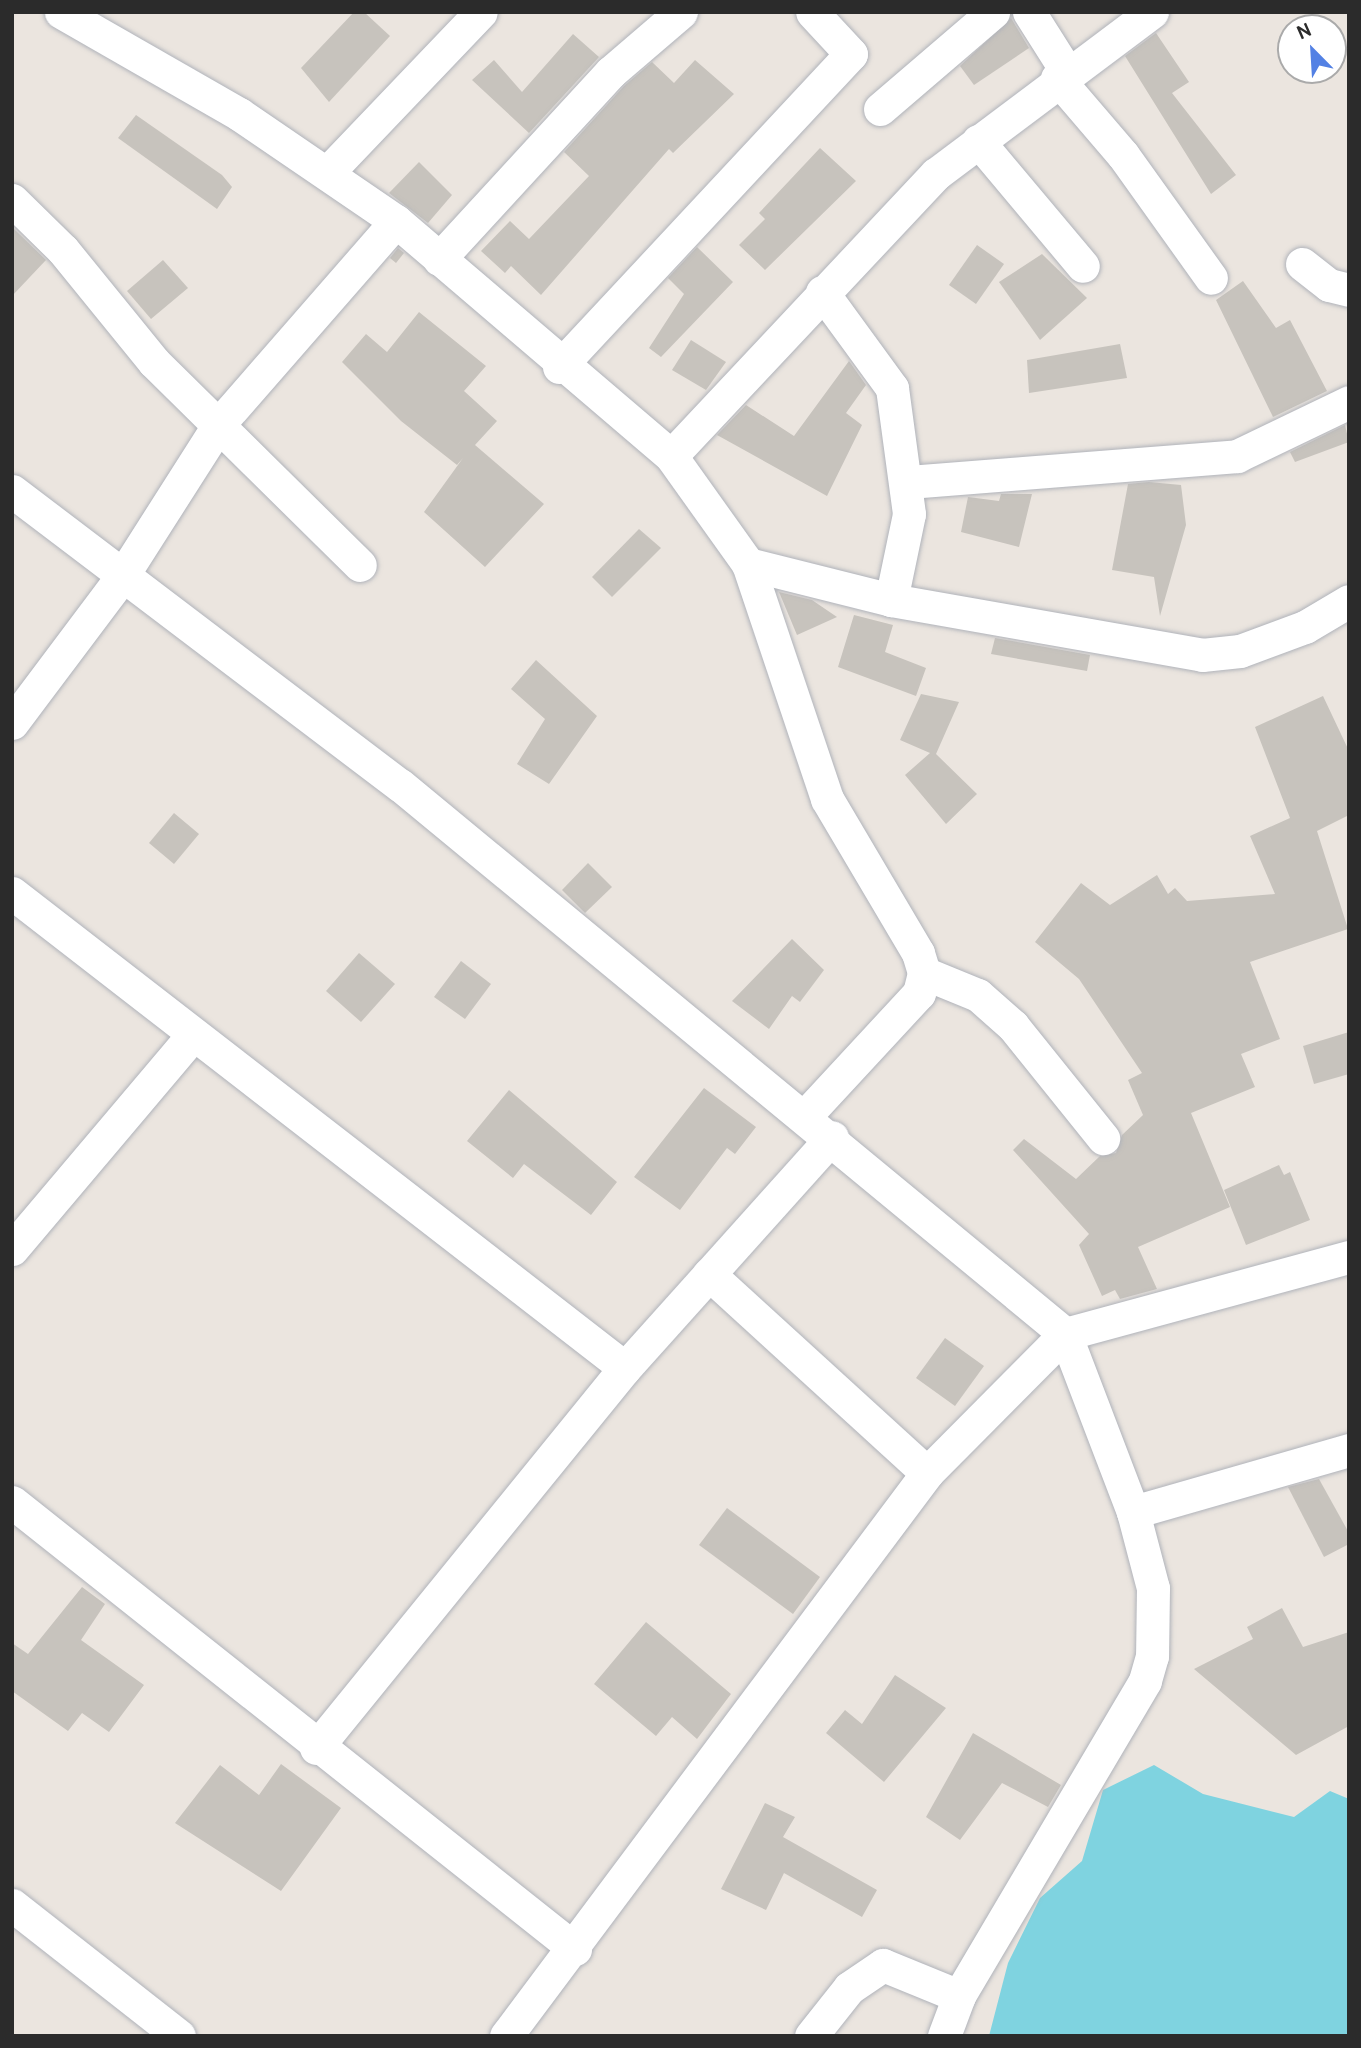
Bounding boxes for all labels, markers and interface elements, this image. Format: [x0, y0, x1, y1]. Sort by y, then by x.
north arrow [1277, 14, 1347, 84]
text: N [1293, 18, 1315, 44]

